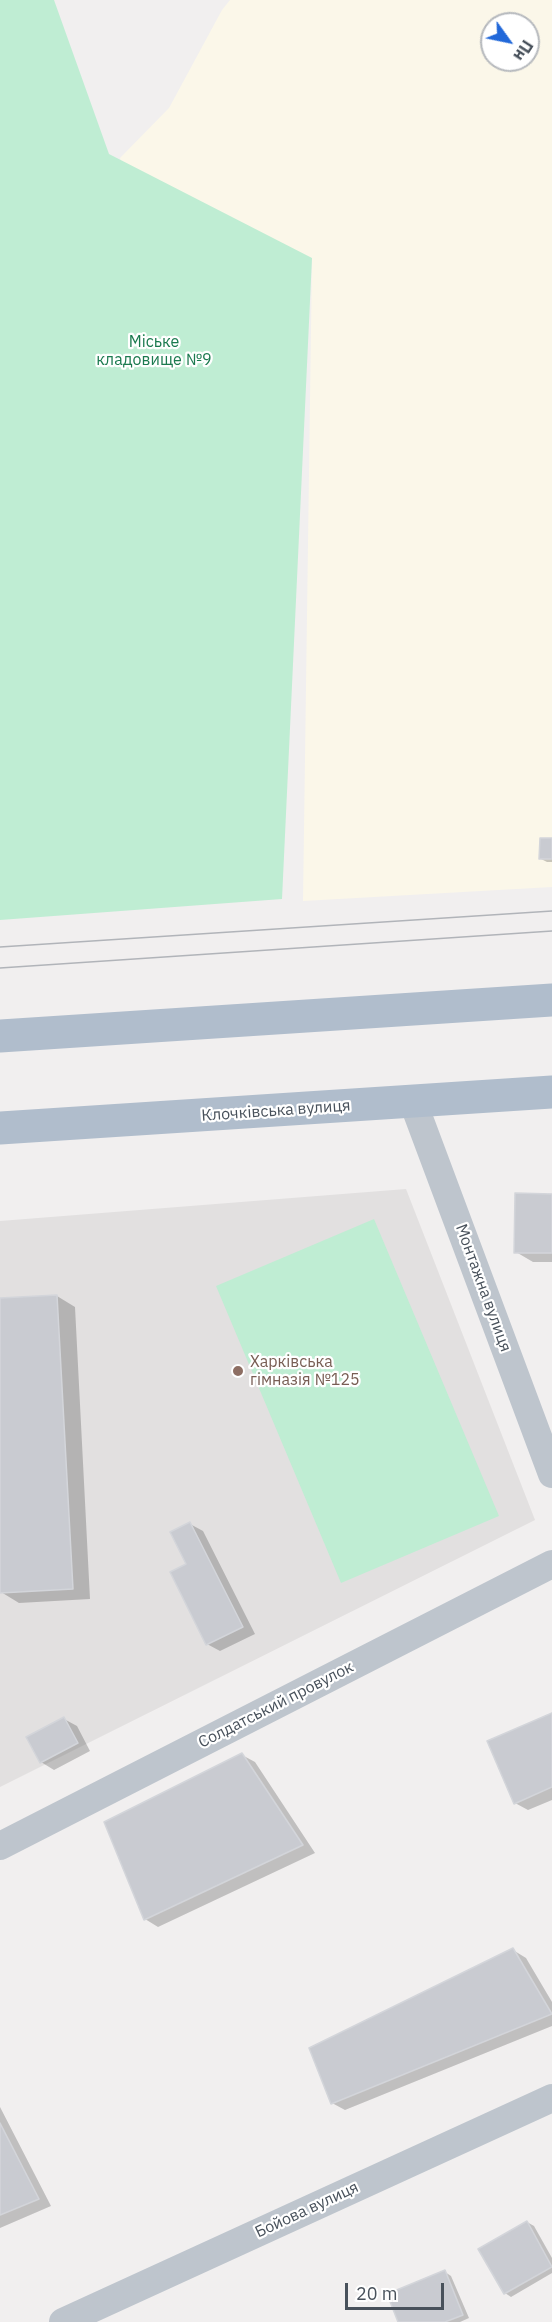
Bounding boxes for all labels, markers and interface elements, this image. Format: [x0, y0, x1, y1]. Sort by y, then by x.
north arrow [480, 12, 540, 72]
text: Пн [509, 36, 538, 65]
park label: Міське кладовище №9 [96, 332, 212, 370]
street label: Клочківська вулиця [201, 1096, 351, 1126]
street label: Монтажна вулиця [451, 1222, 515, 1354]
place label: Харківська гімназія №125 [250, 1352, 360, 1390]
marker: Харківська гімназія №125 [231, 1364, 245, 1378]
street label: Солдатський провулок [195, 1658, 357, 1752]
street label: Бойова вулиця [252, 2178, 362, 2242]
scale bar [348, 2271, 447, 2309]
text: 20 m [356, 2282, 398, 2305]

